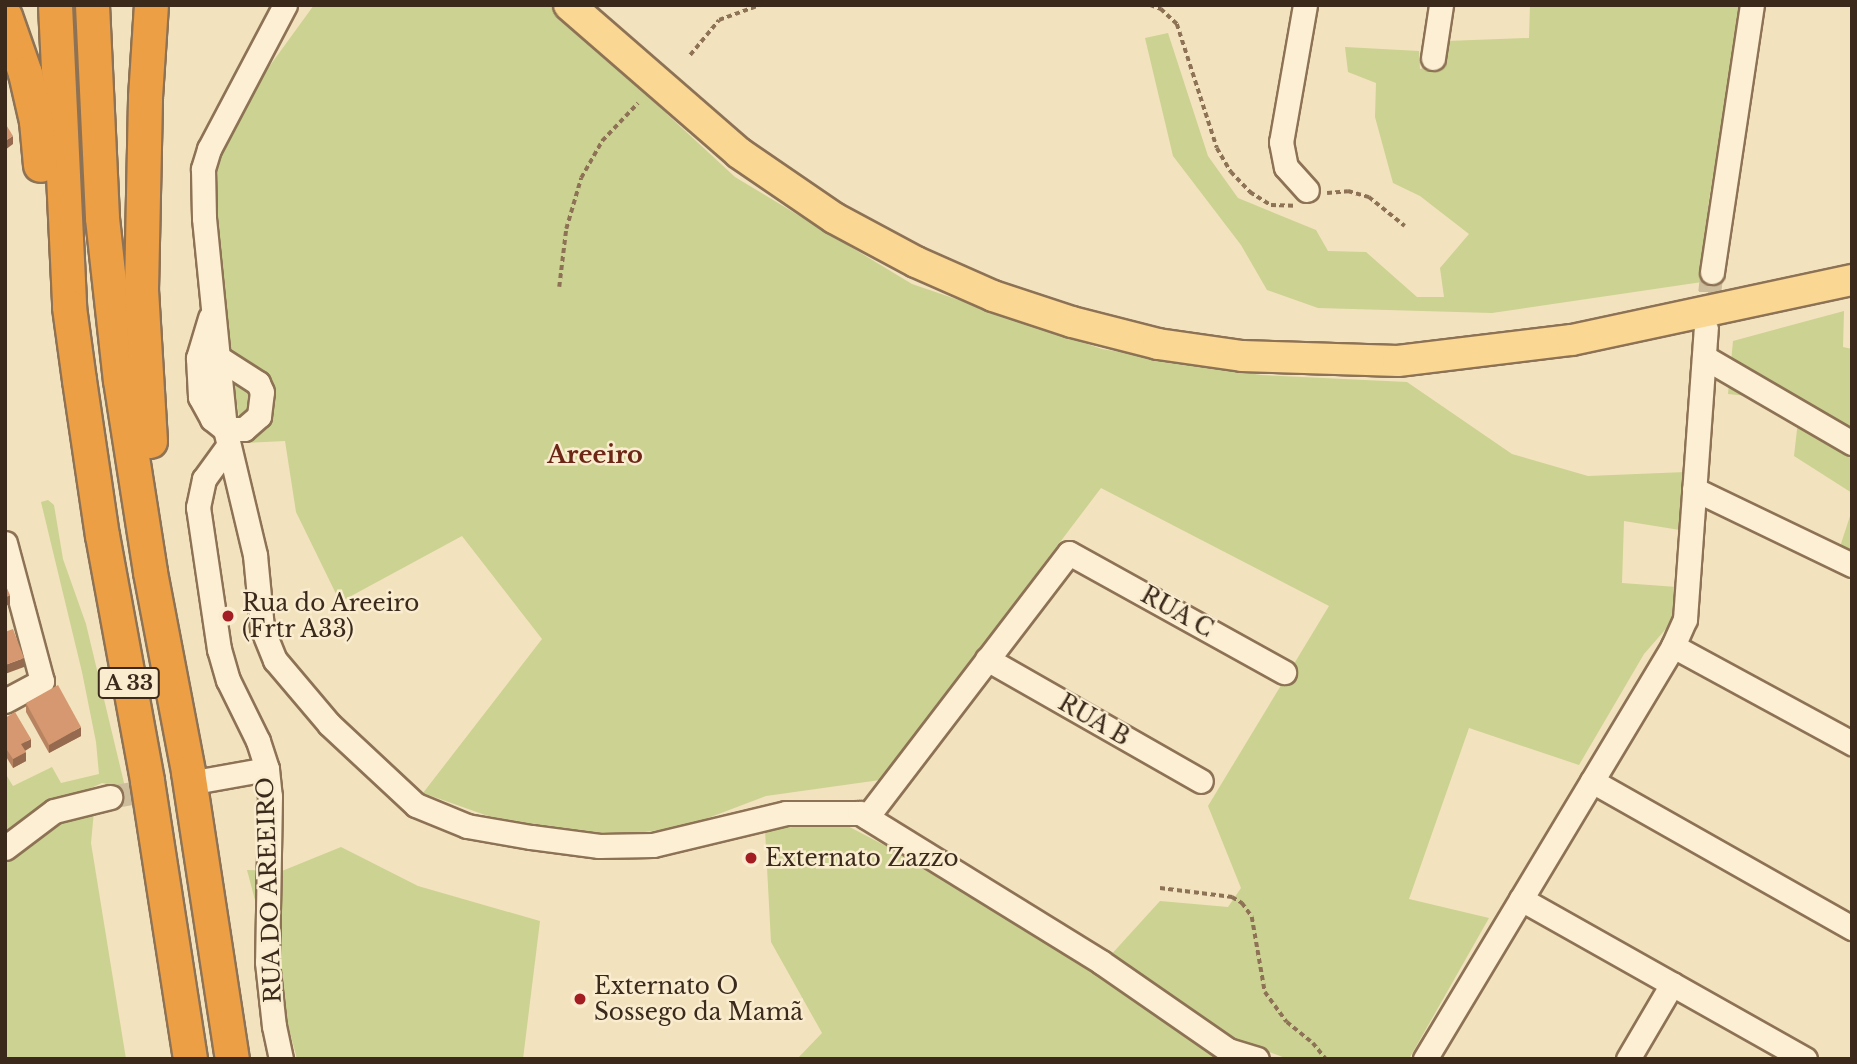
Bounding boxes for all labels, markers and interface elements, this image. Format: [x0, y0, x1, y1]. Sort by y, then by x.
district label: Areeiro [547, 441, 643, 469]
street label: RUA C [1136, 581, 1218, 643]
place label: Rua do Areeiro (Frtr A33) [242, 589, 420, 643]
marker: Rua do Areeiro (Frtr A33) [220, 608, 236, 624]
road number: A 33 [96, 666, 162, 700]
street label: RUA B [1053, 688, 1135, 752]
street label: RUA DO AREEIRO [251, 776, 287, 1004]
place label: Externato Zazzo [765, 844, 959, 872]
marker: Externato Zazzo [743, 850, 759, 866]
place label: Externato O Sossego da Mamã [594, 972, 803, 1026]
marker: Externato O Sossego da Mamã [572, 991, 588, 1007]

